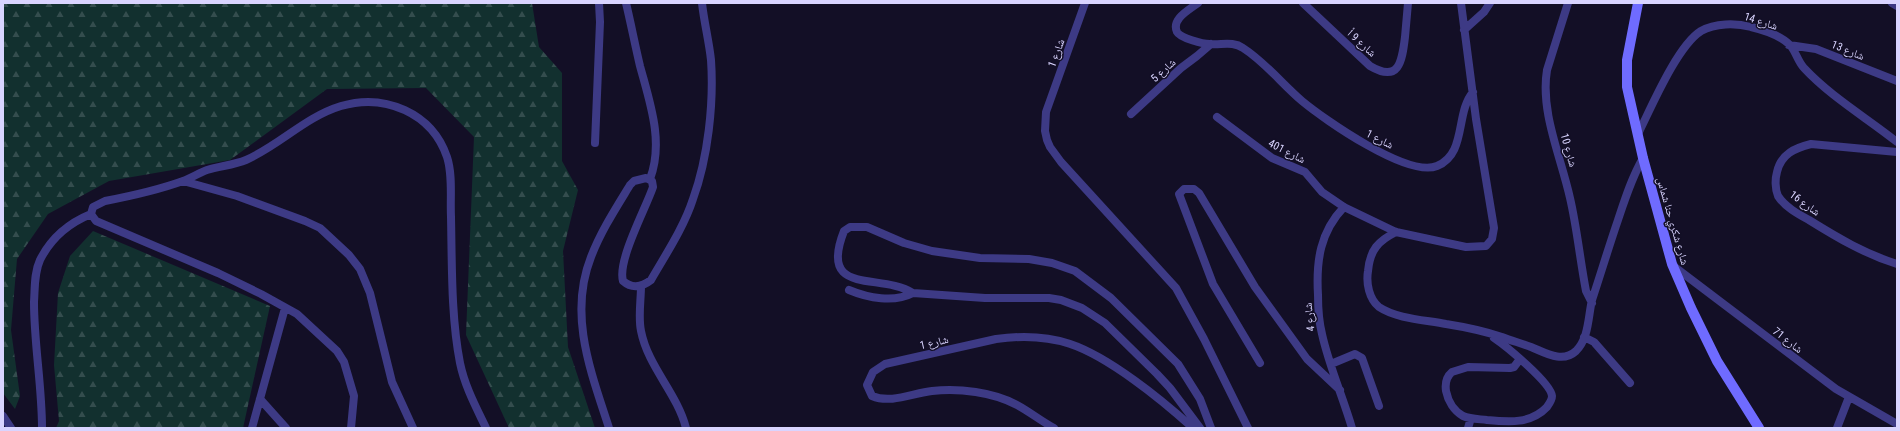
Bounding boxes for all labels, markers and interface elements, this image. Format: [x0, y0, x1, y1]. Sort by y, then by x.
street label: شارع 14 [1743, 10, 1779, 33]
street label: شارع 9 أ [1344, 26, 1379, 60]
street label: شارع 1 [1045, 37, 1068, 69]
street label: شارع 13 [1829, 38, 1866, 63]
street label: شارع 5 [1148, 56, 1178, 85]
street label: شارع 1 [1364, 127, 1396, 152]
street label: شارع 10 [1558, 132, 1579, 168]
street label: شارع 401 [1266, 137, 1307, 166]
street label: شارع شكري حنا شماس [1652, 176, 1691, 267]
street label: شارع 16 [1787, 188, 1822, 219]
street label: شارع 4 [1302, 302, 1317, 332]
street label: شارع 71 [1770, 325, 1805, 356]
street label: شارع 1 [919, 333, 950, 352]

